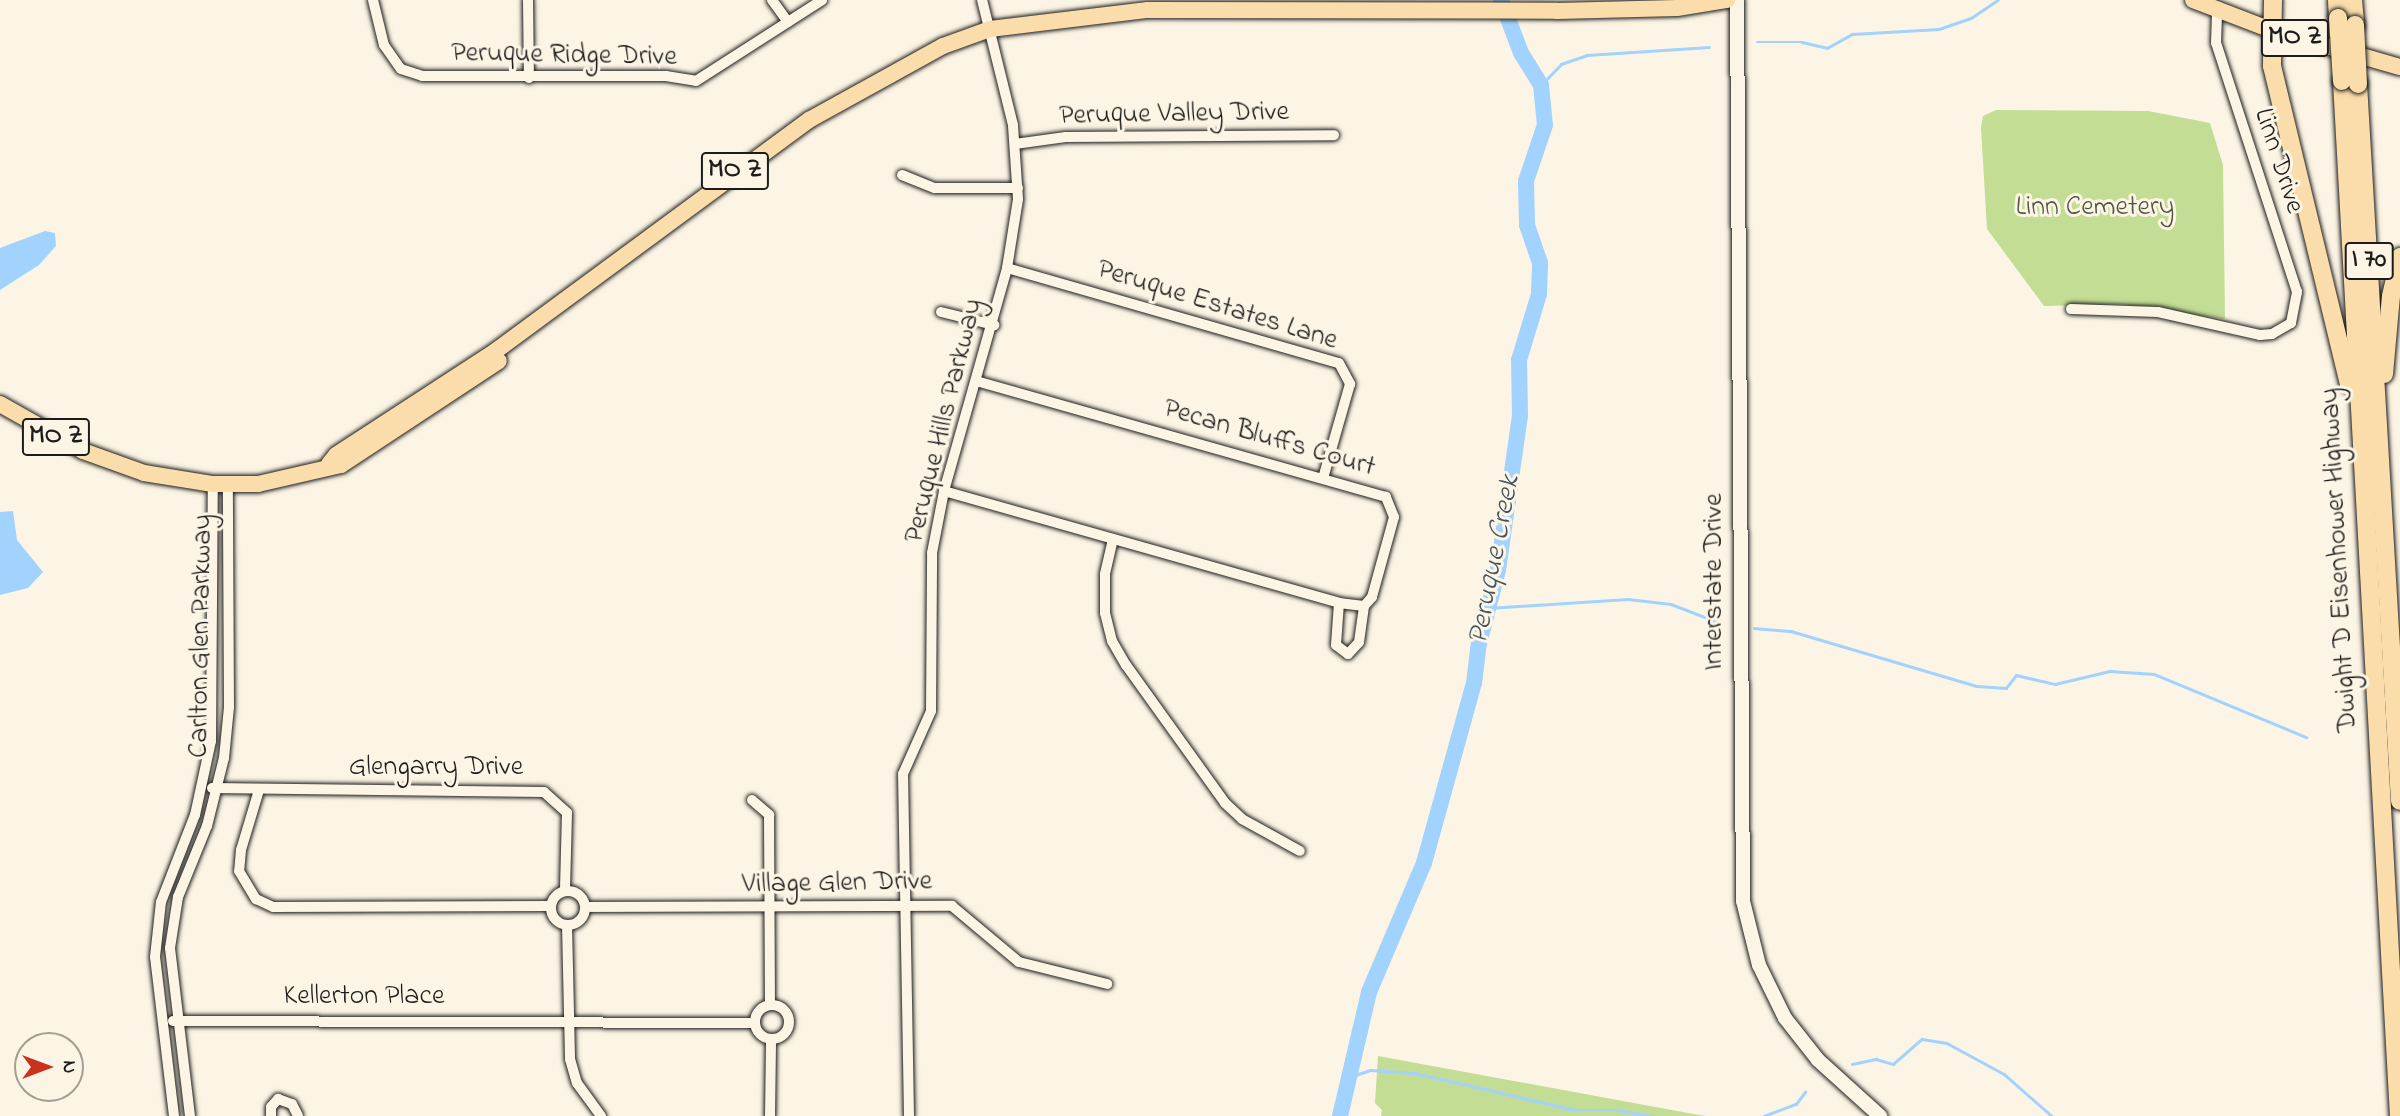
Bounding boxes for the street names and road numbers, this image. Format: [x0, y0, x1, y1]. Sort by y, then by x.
road number: MO Z [2260, 16, 2330, 60]
street label: Peruque Ridge Drive [451, 37, 677, 75]
street label: Peruque Valley Drive [1059, 96, 1289, 134]
street label: Linn Drive [2245, 104, 2311, 218]
road number: MO Z [700, 148, 770, 194]
road number: I 70 [2344, 238, 2394, 284]
street label: Peruque Estates Lane [1093, 253, 1341, 359]
street label: Peruque Hills Parkway [898, 295, 992, 547]
street label: Dwight D Eisenhower Highway [2314, 387, 2366, 733]
street label: Pecan Bluffs Court [1159, 393, 1379, 485]
road number: MO Z [21, 414, 91, 460]
street label: Interstate Drive [1698, 493, 1732, 671]
street label: Carlton Glen Parkway [183, 514, 221, 758]
street label: Glengarry Drive [349, 751, 523, 785]
street label: Village Glen Drive [742, 866, 932, 902]
street label: Kellerton Place [284, 980, 444, 1014]

